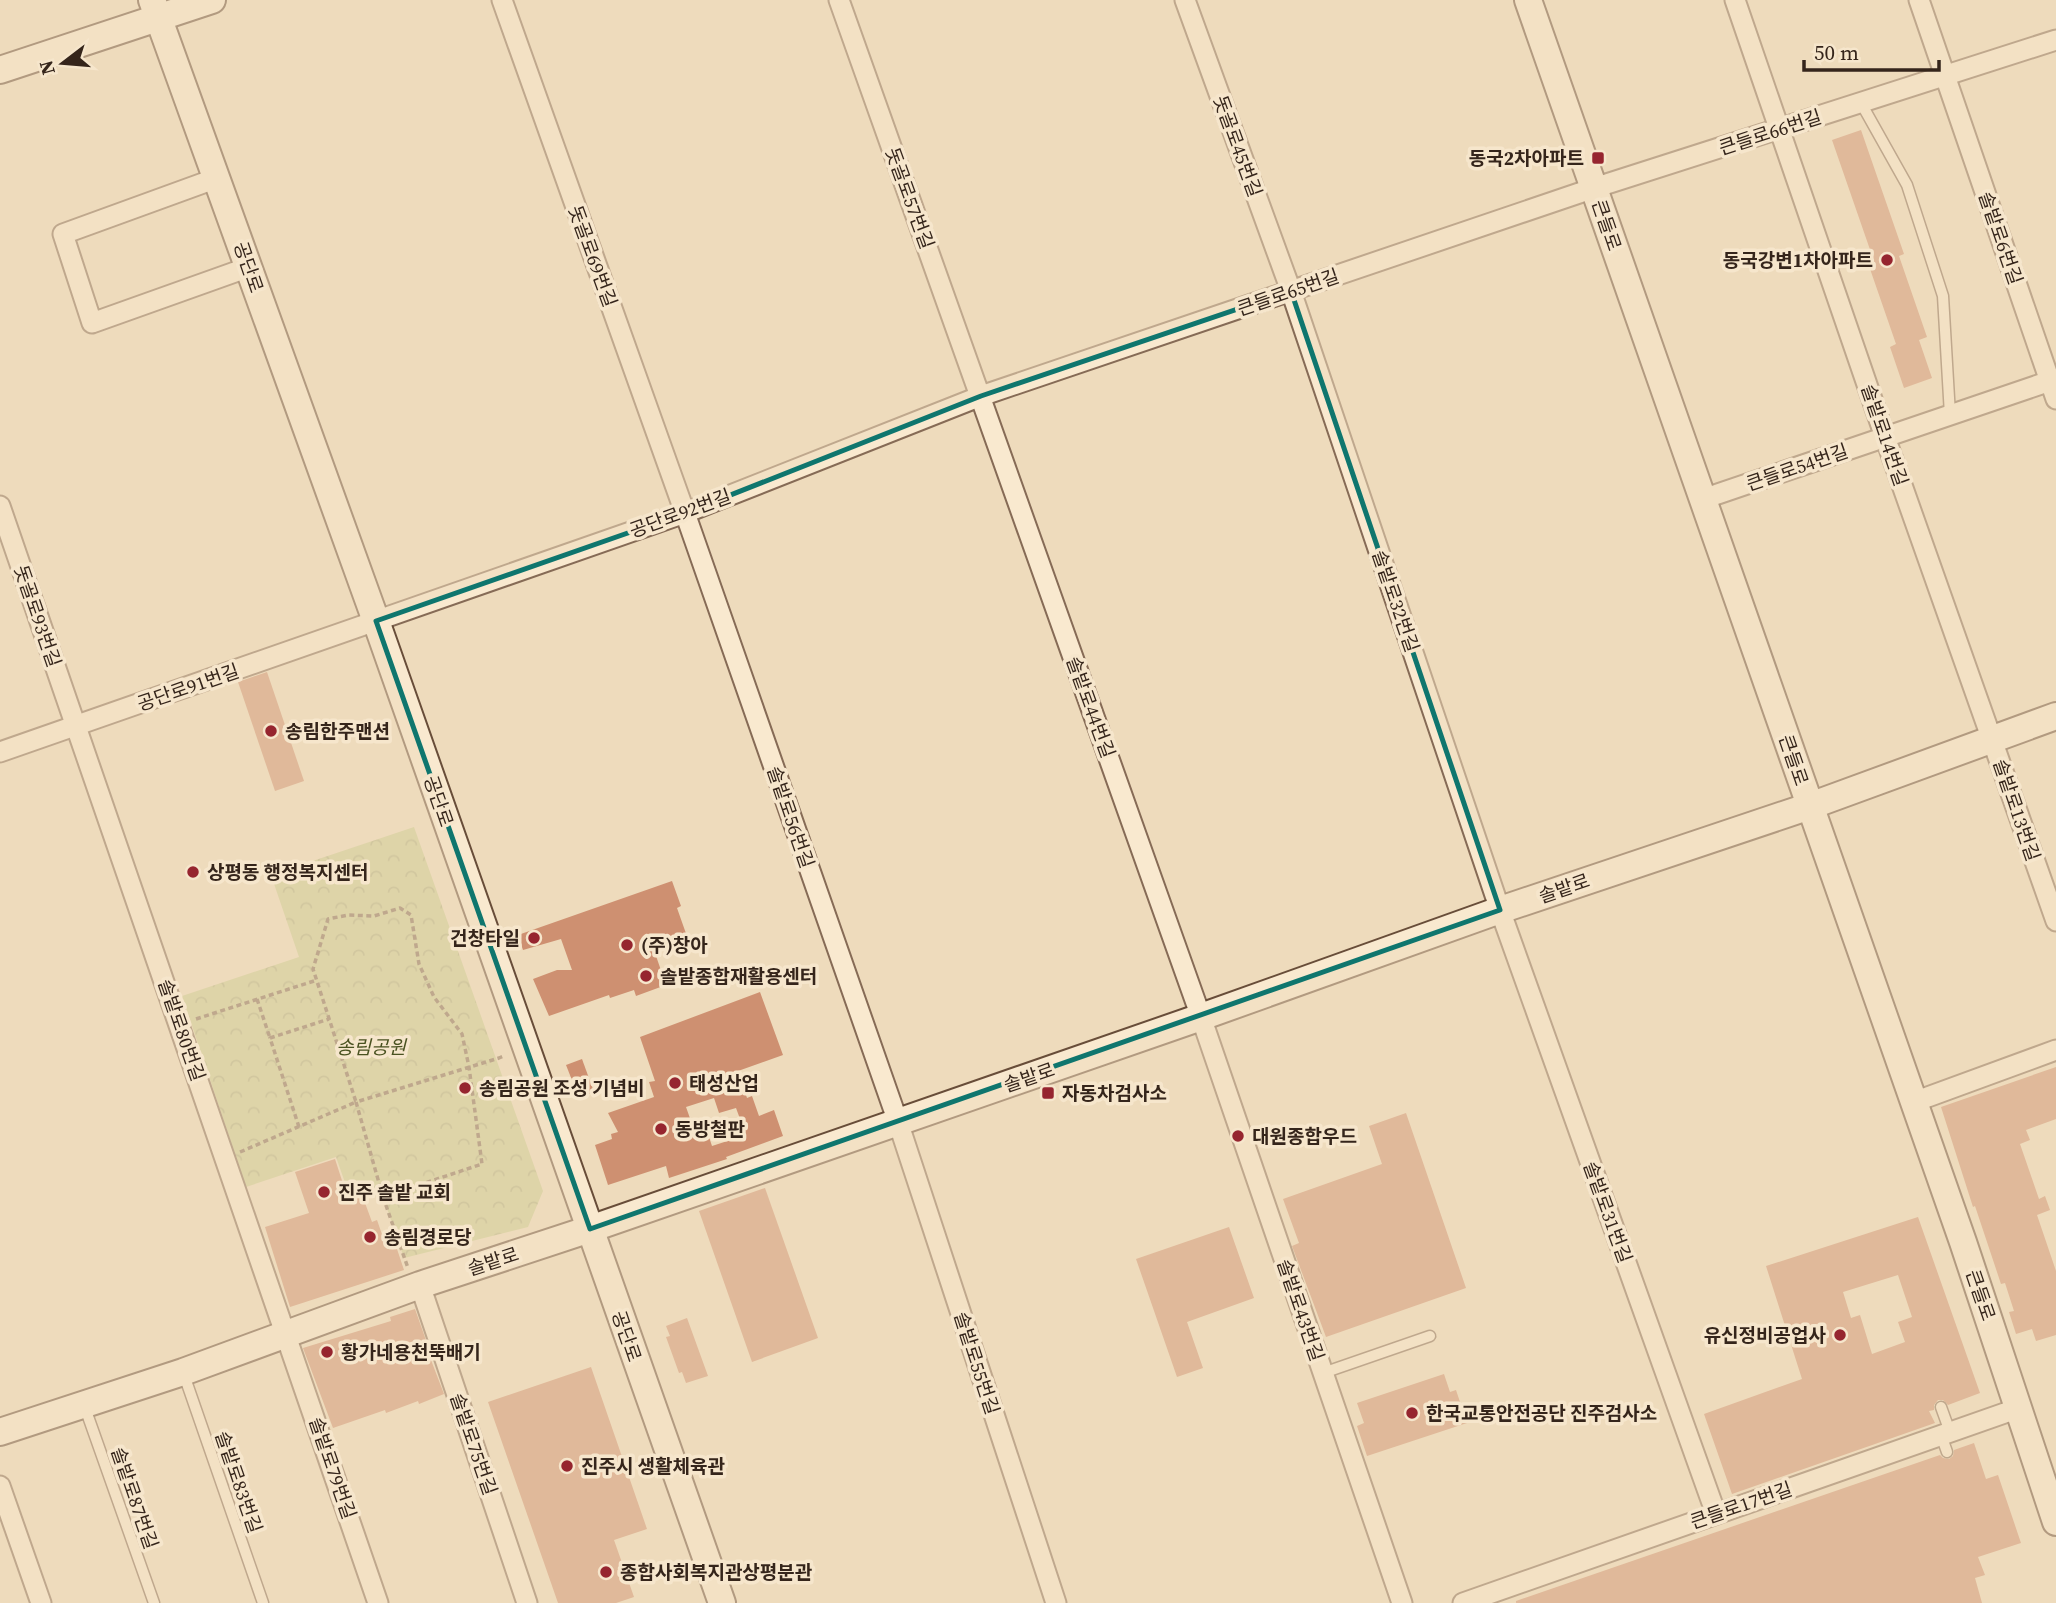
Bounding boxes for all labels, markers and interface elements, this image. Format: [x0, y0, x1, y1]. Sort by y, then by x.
north arrow [28, 28, 98, 98]
scale bar [1804, 28, 1939, 72]
text: 50 m [1814, 38, 1859, 67]
text: N [32, 57, 61, 78]
street label: 돗골로45번길 [1208, 92, 1268, 200]
street label: 큰들로66번길 [1715, 103, 1825, 161]
street label: 돗골로57번길 [880, 144, 940, 252]
place label: 동국2차아파트 [1469, 145, 1584, 171]
marker: 동국2차아파트 [1590, 150, 1606, 166]
street label: 솔밭로6번길 [1973, 188, 2029, 288]
street label: 큰들로 [1586, 196, 1628, 254]
street label: 돗골로69번길 [563, 202, 623, 310]
street label: 공단로 [228, 238, 270, 296]
place label: 동국강변1차아파트 [1723, 247, 1873, 273]
marker: 동국강변1차아파트 [1879, 252, 1895, 268]
street label: 큰들로65번길 [1233, 262, 1343, 322]
street label: 솔밭로14번길 [1855, 380, 1915, 490]
street label: 큰들로54번길 [1742, 437, 1852, 497]
street label: 공단로92번길 [626, 483, 734, 543]
street label: 솔밭로32번길 [1366, 546, 1426, 656]
street label: 돗골로93번길 [8, 561, 68, 671]
street label: 솔밭로44번길 [1061, 653, 1121, 761]
street label: 공단로91번길 [133, 657, 243, 717]
place label: 송림한주맨션 [285, 718, 390, 744]
marker: 송림한주맨션 [263, 723, 279, 739]
street label: 큰들로 [1773, 731, 1815, 789]
street label: 솔밭로13번길 [1987, 755, 2047, 865]
street label: 솔밭로56번길 [761, 762, 821, 872]
street label: 공단로 [418, 772, 460, 830]
place label: 상평동 행정복지센터 [207, 859, 368, 885]
marker: 상평동 행정복지센터 [185, 864, 201, 880]
street label: 솔밭로 [1535, 867, 1593, 909]
place label: 건창타일 [450, 925, 520, 951]
marker: 건창타일 [526, 930, 542, 946]
place label: (주)창아 [641, 932, 708, 958]
marker: (주)창아 [619, 937, 635, 953]
place label: 솔밭종합재활용센터 [660, 963, 817, 989]
marker: 솔밭종합재활용센터 [638, 968, 654, 984]
street label: 솔밭로80번길 [152, 975, 212, 1085]
park label: 송림공원 [336, 1034, 407, 1060]
street label: 솔밭로 [1000, 1056, 1058, 1098]
place label: 태성산업 [689, 1070, 759, 1096]
place label: 송림공원 조성 기념비 [479, 1075, 644, 1101]
marker: 태성산업 [667, 1075, 683, 1091]
marker: 송림공원 조성 기념비 [457, 1080, 473, 1096]
place label: 자동차검사소 [1062, 1080, 1167, 1106]
marker: 자동차검사소 [1040, 1085, 1056, 1101]
place label: 동방철판 [675, 1116, 745, 1142]
marker: 동방철판 [653, 1121, 669, 1137]
place label: 대원종합우드 [1252, 1123, 1357, 1149]
marker: 대원종합우드 [1230, 1128, 1246, 1144]
street label: 솔밭로31번길 [1578, 1158, 1638, 1266]
place label: 진주 솔밭 교회 [338, 1179, 451, 1205]
marker: 진주 솔밭 교회 [316, 1184, 332, 1200]
place label: 송림경로당 [384, 1224, 472, 1250]
marker: 송림경로당 [362, 1229, 378, 1245]
street label: 솔밭로 [464, 1241, 522, 1281]
street label: 솔밭로43번길 [1271, 1255, 1331, 1365]
street label: 큰들로 [1960, 1266, 2002, 1324]
street label: 공단로 [606, 1307, 648, 1365]
street label: 솔밭로55번길 [948, 1308, 1006, 1418]
place label: 유신정비공업사 [1704, 1322, 1827, 1348]
marker: 유신정비공업사 [1832, 1327, 1848, 1343]
place label: 황가네용천뚝배기 [341, 1339, 481, 1365]
marker: 황가네용천뚝배기 [319, 1344, 335, 1360]
street label: 솔밭로75번길 [444, 1389, 504, 1499]
place label: 한국교통안전공단 진주검사소 [1426, 1400, 1657, 1426]
marker: 한국교통안전공단 진주검사소 [1404, 1405, 1420, 1421]
street label: 솔밭로79번길 [303, 1413, 363, 1523]
street label: 솔밭로83번길 [209, 1427, 269, 1537]
street label: 솔밭로87번길 [105, 1443, 165, 1553]
place label: 진주시 생활체육관 [581, 1453, 725, 1479]
marker: 진주시 생활체육관 [559, 1458, 575, 1474]
street label: 큰들로17번길 [1686, 1475, 1796, 1535]
place label: 종합사회복지관상평분관 [620, 1559, 813, 1585]
marker: 종합사회복지관상평분관 [598, 1564, 614, 1580]

